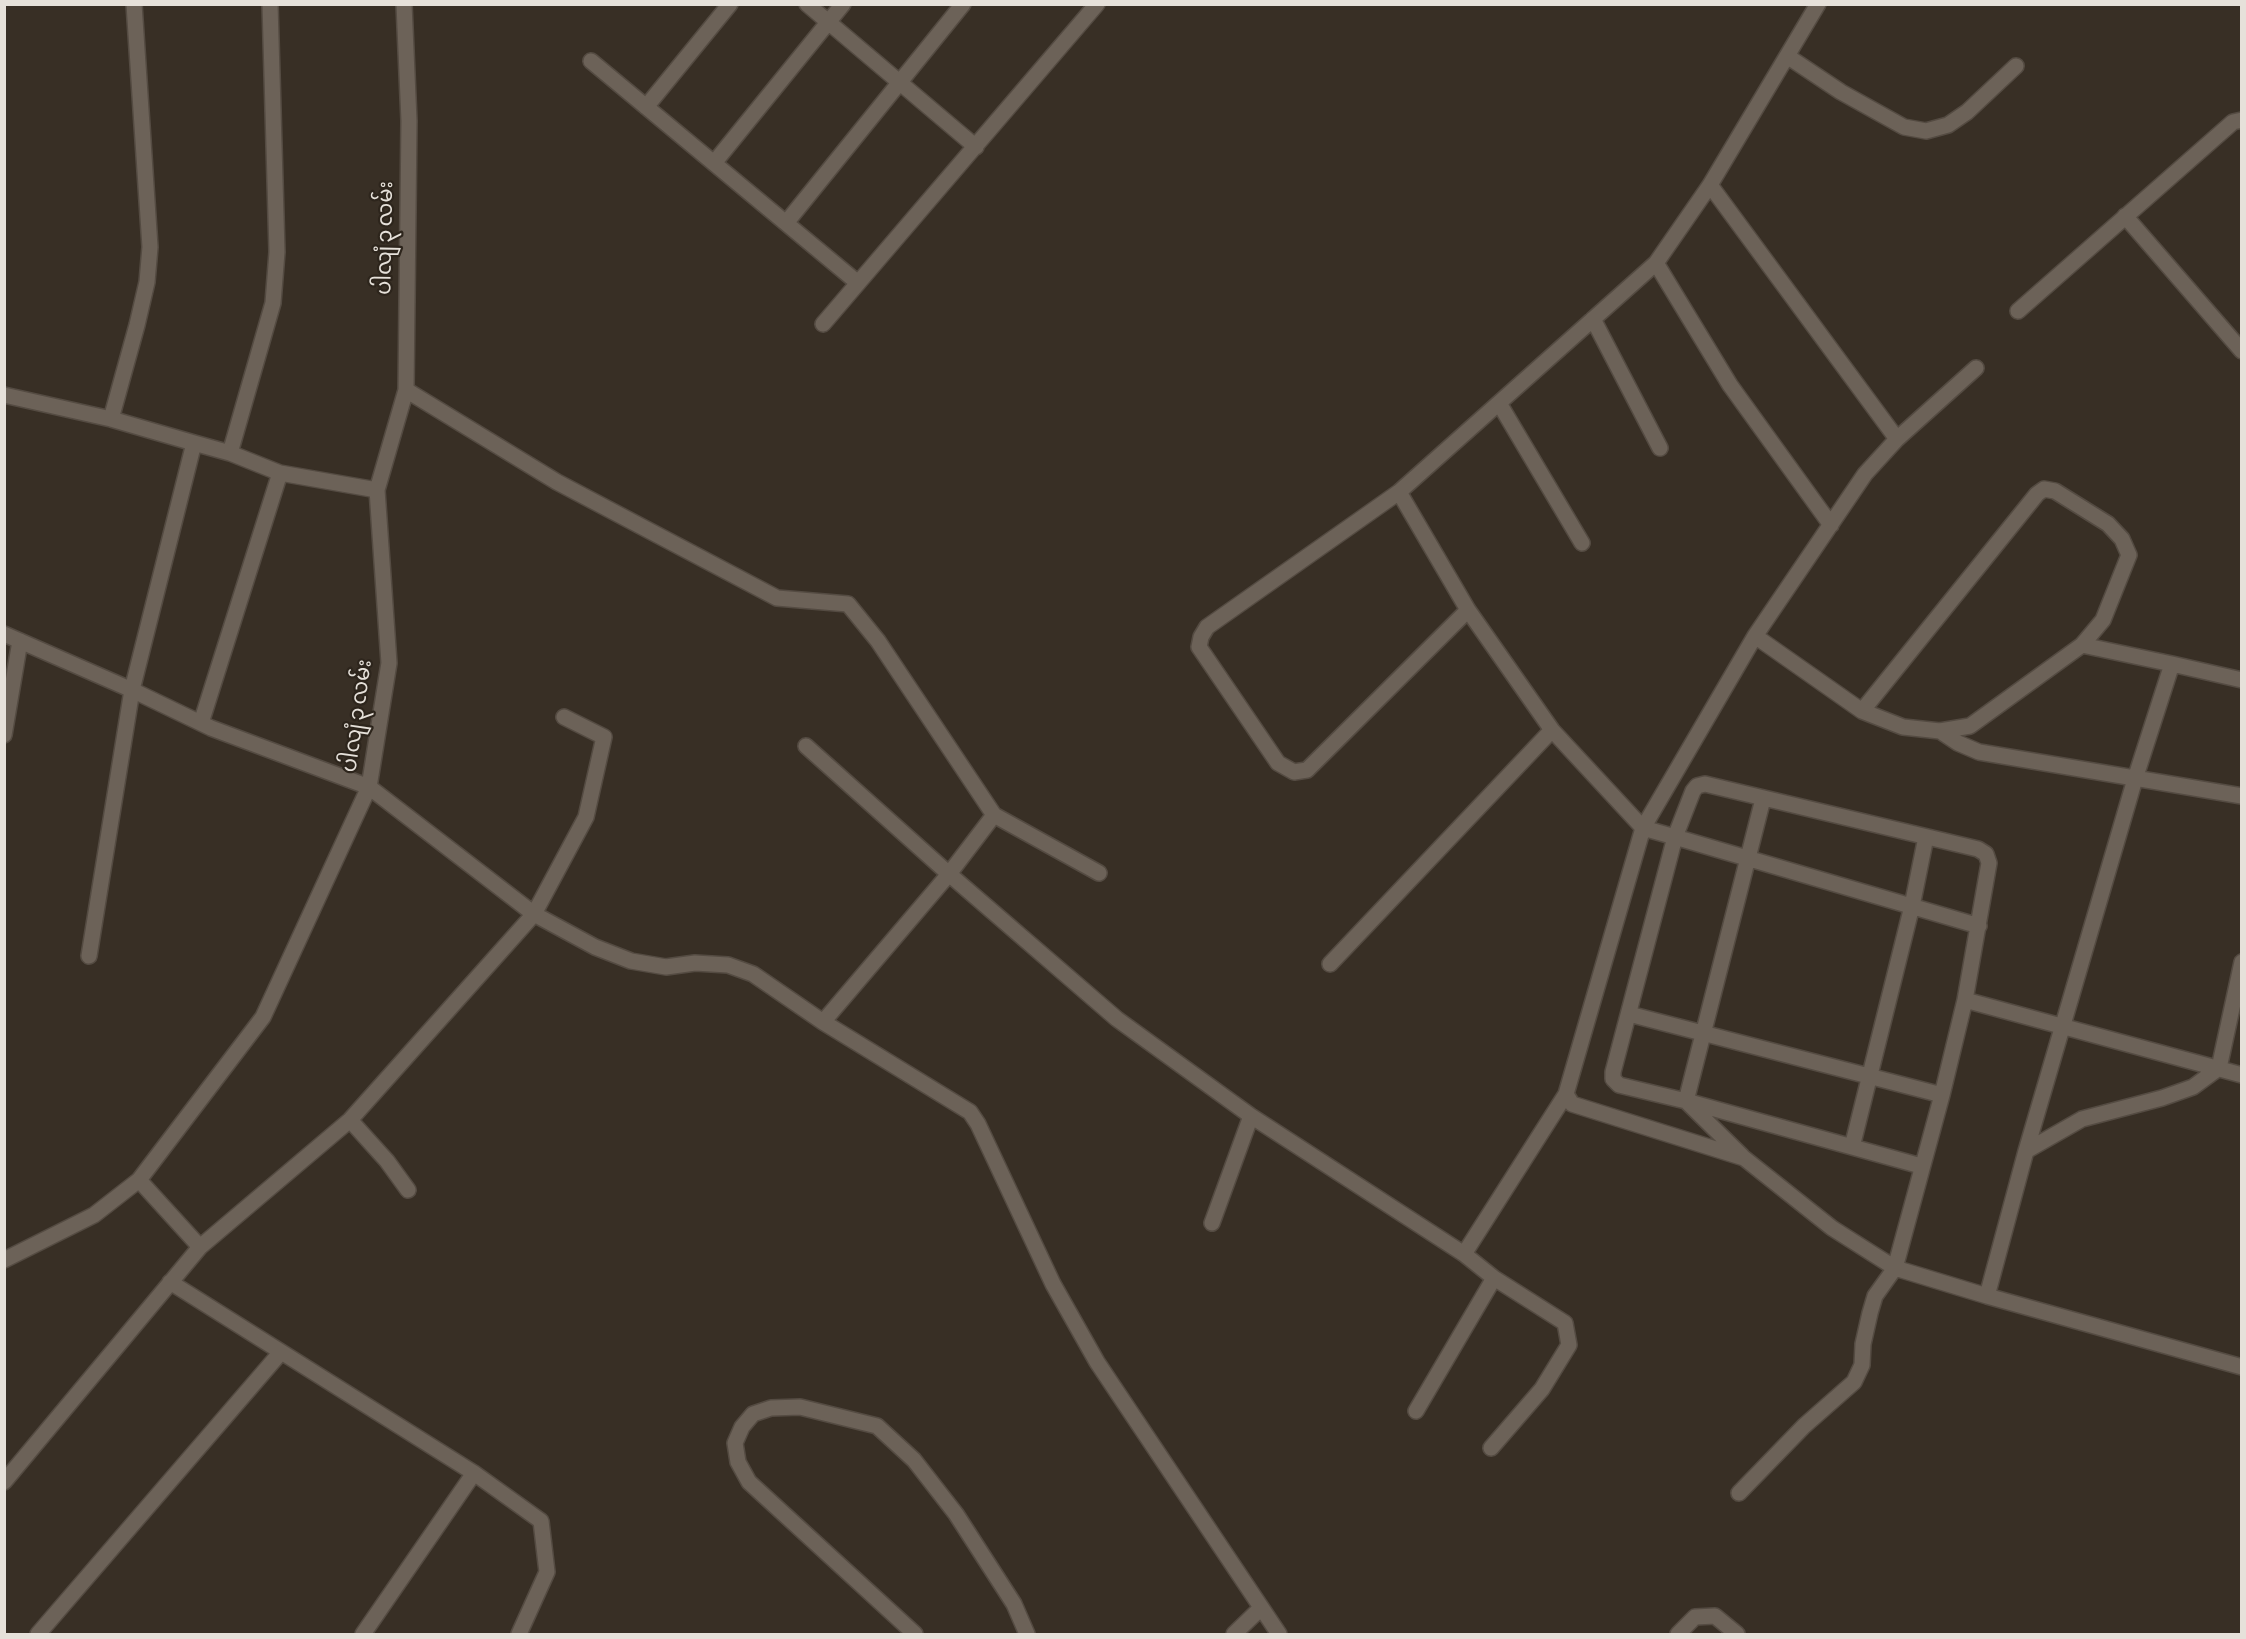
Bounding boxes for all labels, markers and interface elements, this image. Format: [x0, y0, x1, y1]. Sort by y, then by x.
street label: ပါလျံ ၃ လမ်း [372, 181, 400, 295]
street label: ပါလျံ ၃ လမ်း [338, 658, 378, 774]

